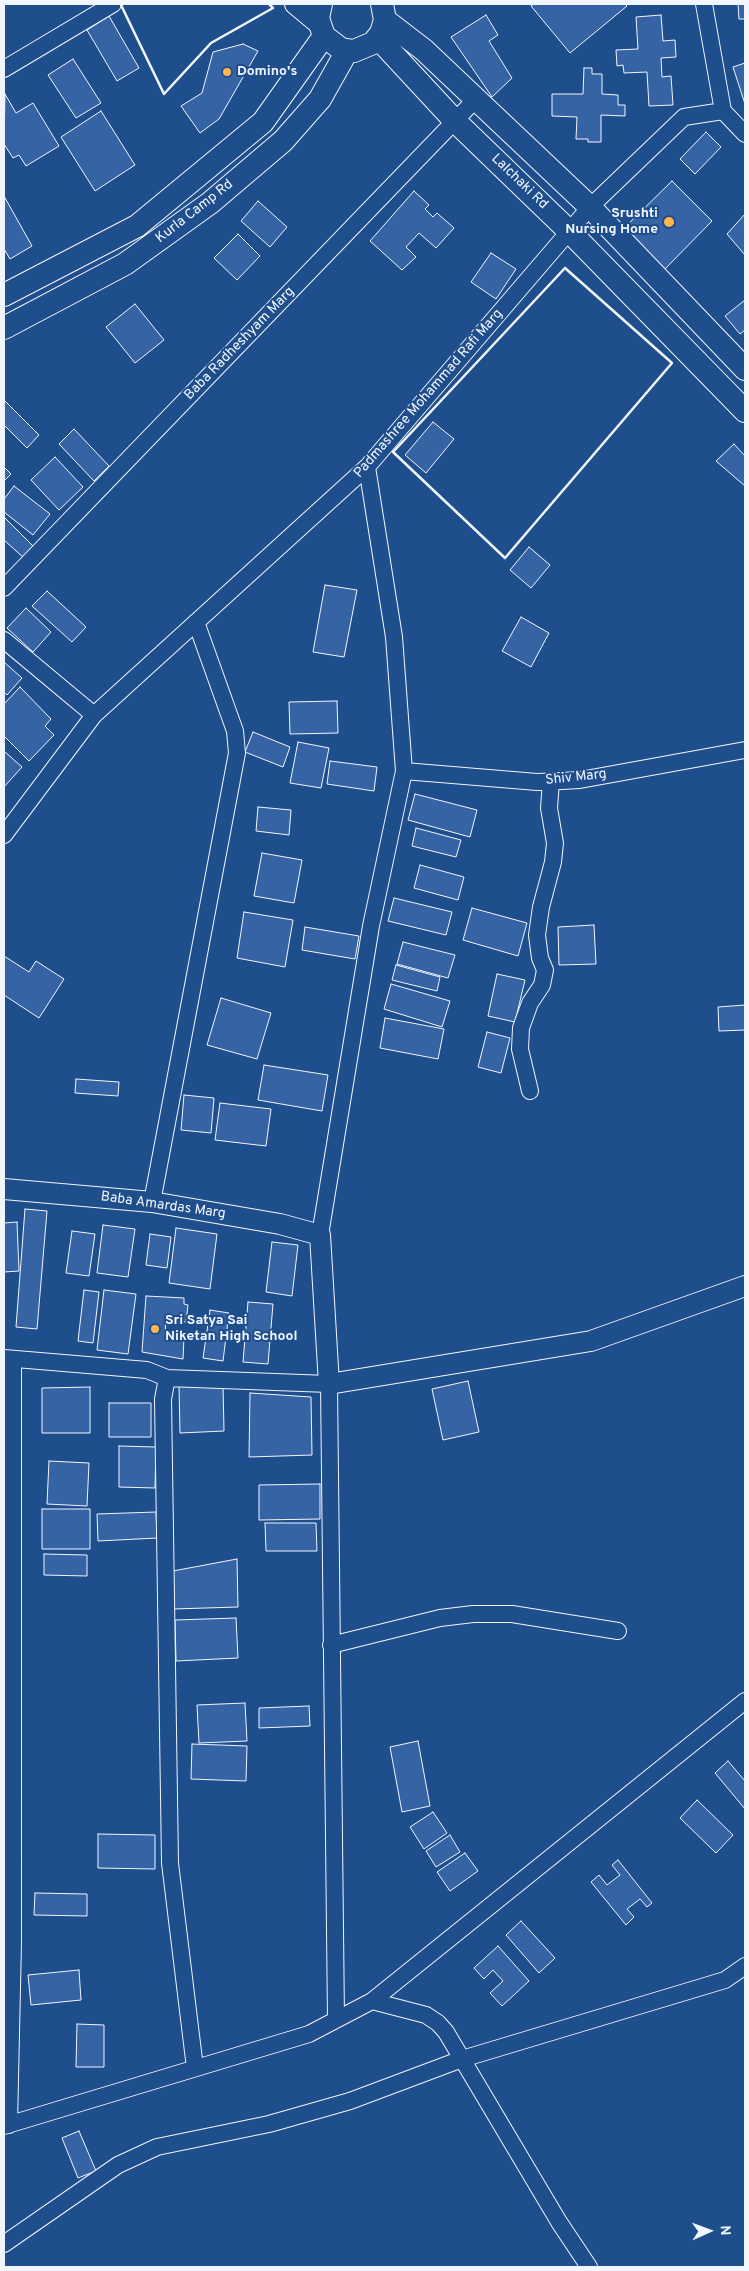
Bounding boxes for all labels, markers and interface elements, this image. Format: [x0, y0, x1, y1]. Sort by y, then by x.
place label: Domino's [237, 64, 297, 80]
marker: Domino's [221, 66, 233, 78]
street label: Lalchaki Rd [487, 151, 551, 213]
street label: Kurla Camp Rd [153, 177, 237, 247]
place label: Srushti Nursing Home [565, 206, 658, 238]
marker: Srushti Nursing Home [662, 215, 676, 229]
street label: Baba Radheshyam Marg [181, 284, 299, 404]
street label: Padmashree Mohammad Rafi Marg [351, 306, 507, 482]
street label: Shiv Marg [544, 766, 608, 790]
street label: Baba Amardas Marg [99, 1189, 227, 1223]
place label: Sri Satya Sai Niketan High School [165, 1313, 298, 1345]
marker: Sri Satya Sai Niketan High School [149, 1323, 161, 1335]
north arrow [684, 2206, 734, 2256]
text: N [716, 2225, 733, 2236]

